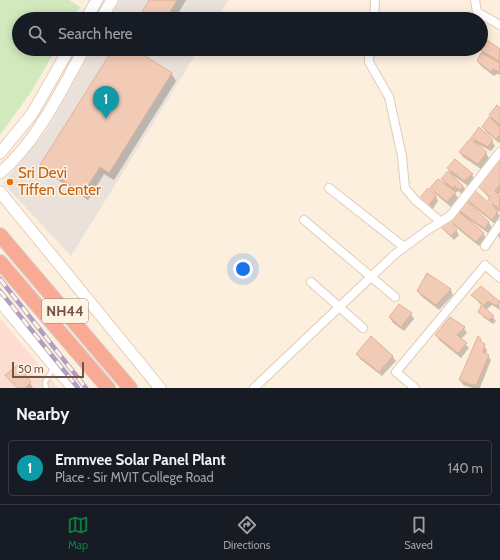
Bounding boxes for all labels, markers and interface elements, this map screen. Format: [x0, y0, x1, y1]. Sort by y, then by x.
search box [12, 12, 488, 56]
icon: search [26, 23, 48, 45]
text: Search here [58, 25, 133, 43]
pin: 1 [93, 86, 119, 119]
place label: Sri Devi Tiffen Center [18, 164, 101, 199]
marker: Sri Devi Tiffen Center [5, 177, 15, 187]
your location [233, 259, 253, 279]
road number: NH44 [42, 299, 88, 323]
scale bar [12, 360, 84, 379]
text: 50 m [18, 362, 44, 376]
text: Nearby [16, 404, 69, 424]
text: Emmvee Solar Panel Plant [55, 451, 226, 469]
text: 1 [28, 460, 32, 476]
text: 140 m [448, 460, 483, 476]
text: Place · Sir MVIT College Road [55, 469, 214, 485]
tab: Map [67, 514, 89, 552]
tab: Directions [223, 514, 270, 552]
tab: Saved [404, 514, 433, 552]

